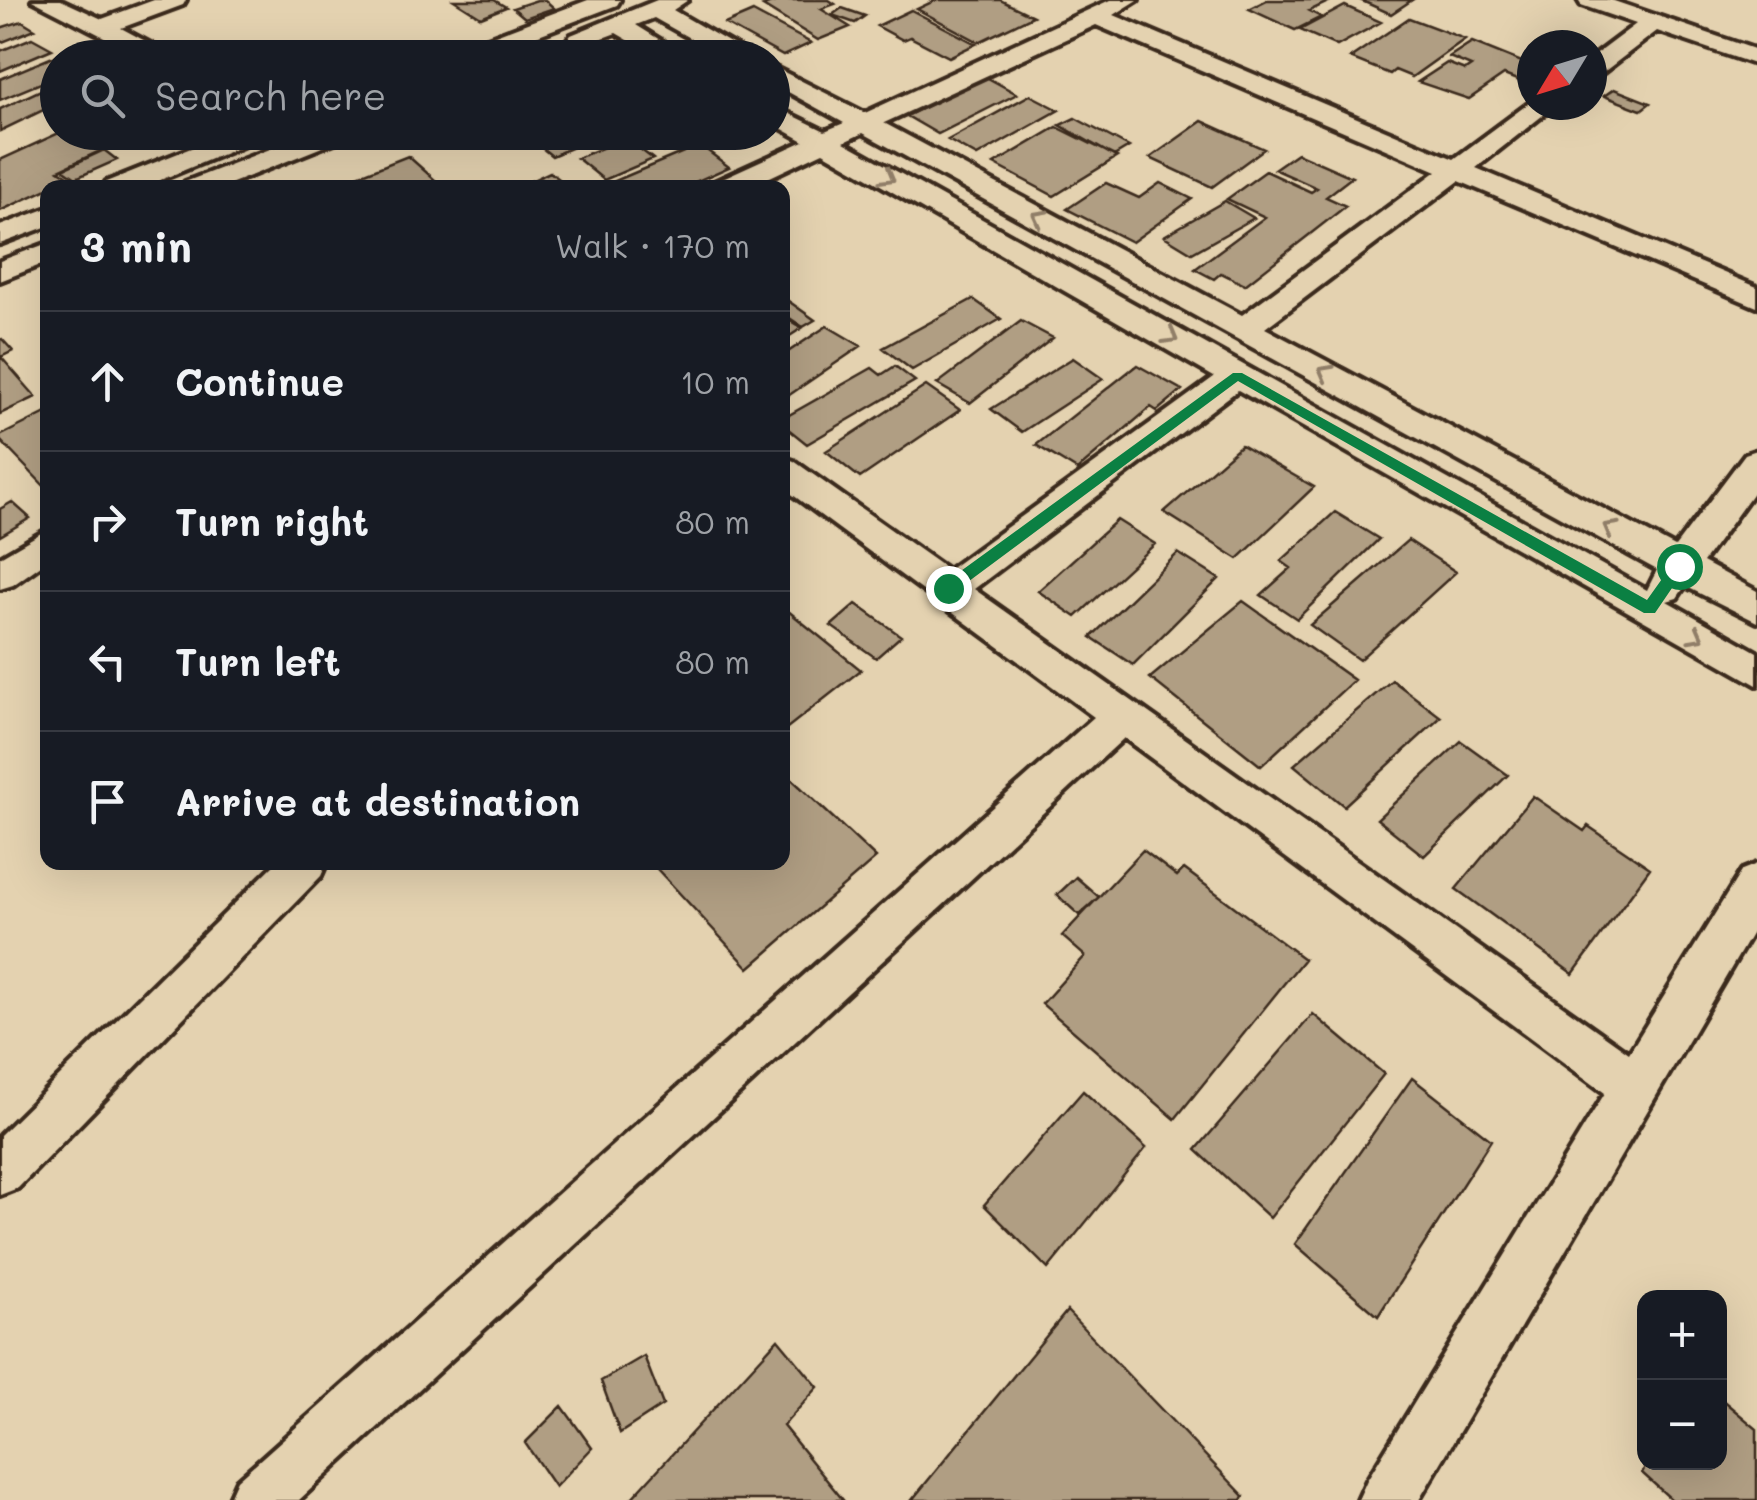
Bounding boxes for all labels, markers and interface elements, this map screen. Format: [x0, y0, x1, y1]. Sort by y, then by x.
north arrow [1517, 30, 1607, 120]
search box [40, 40, 790, 150]
icon: search [75, 68, 130, 123]
text: Search here [155, 70, 386, 120]
one-way arrow [877, 165, 895, 184]
one-way arrow [1031, 210, 1050, 229]
text: 3 min [80, 218, 192, 273]
text: Walk · 170 m [555, 224, 750, 266]
one-way arrow [1160, 325, 1178, 345]
icon: ahead [80, 354, 135, 409]
text: Continue [175, 356, 344, 406]
text: 10 m [680, 360, 750, 402]
one-way arrow [1317, 365, 1335, 384]
icon: right [80, 494, 135, 549]
text: Turn right [175, 496, 369, 546]
text: 80 m [675, 500, 750, 542]
one-way arrow [1603, 520, 1621, 540]
route start [1657, 544, 1703, 590]
route end [926, 566, 972, 612]
one-way arrow [1686, 623, 1704, 643]
icon: left [80, 634, 135, 689]
text: Turn left [175, 636, 341, 686]
text: 80 m [675, 640, 750, 682]
icon: arrive [80, 774, 135, 829]
text: Arrive at destination [175, 776, 580, 826]
map controls [1637, 1290, 1727, 1470]
button: + [1637, 1290, 1727, 1380]
button: − [1637, 1380, 1727, 1470]

